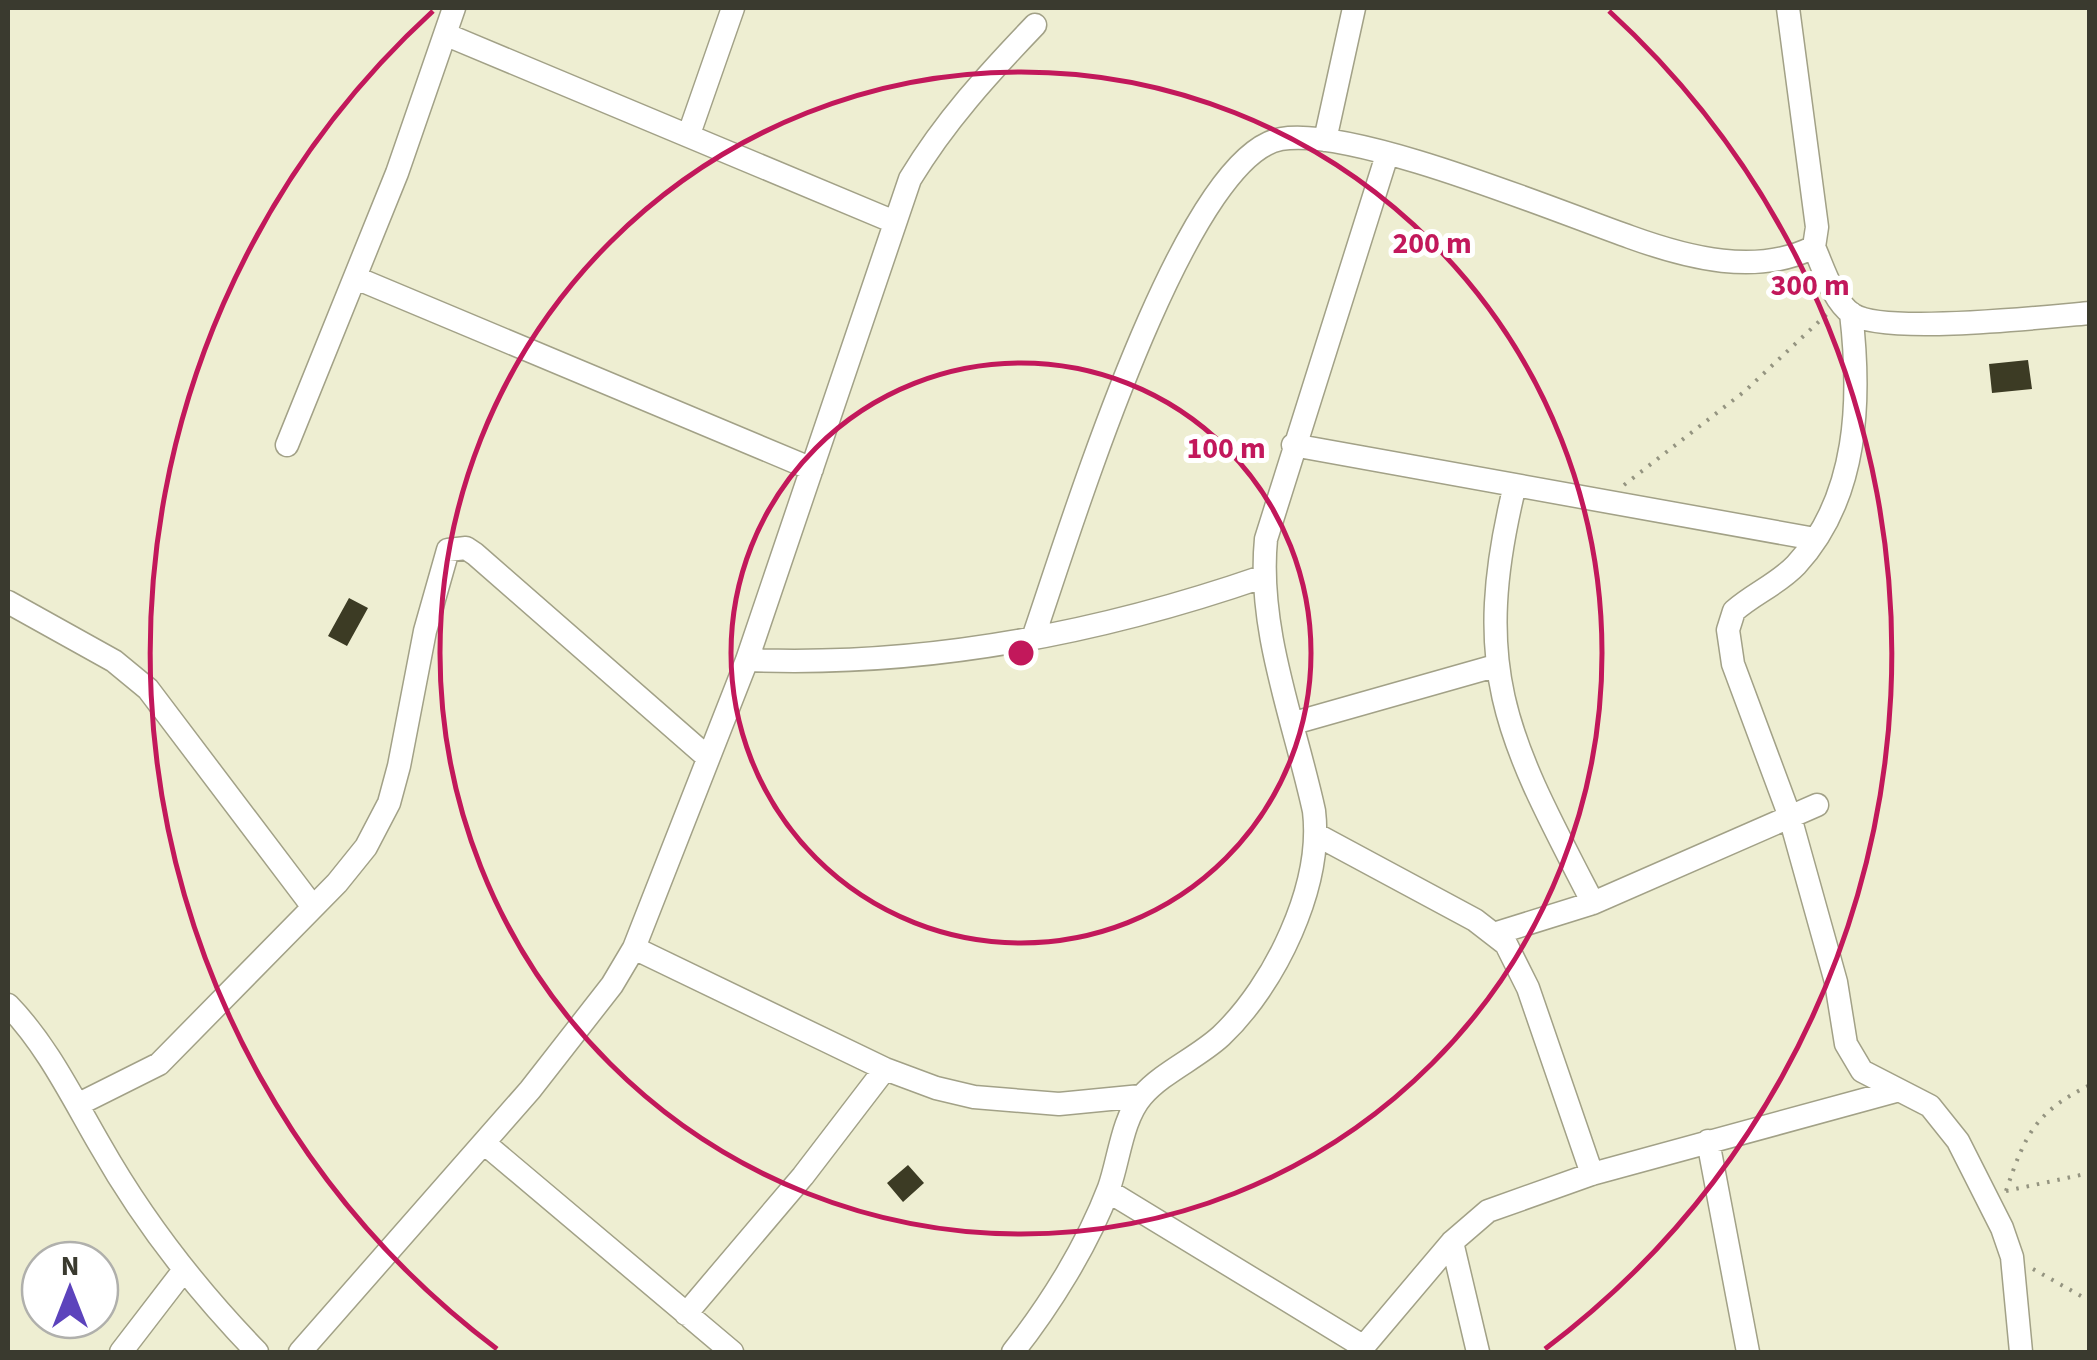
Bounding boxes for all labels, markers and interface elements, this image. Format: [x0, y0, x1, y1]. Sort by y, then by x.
text: 200 m [1392, 222, 1472, 265]
text: 300 m [1770, 264, 1850, 307]
text: 100 m [1186, 427, 1266, 470]
centre of rings [1003, 635, 1039, 671]
north arrow [20, 1240, 120, 1340]
text: N [61, 1246, 79, 1286]

